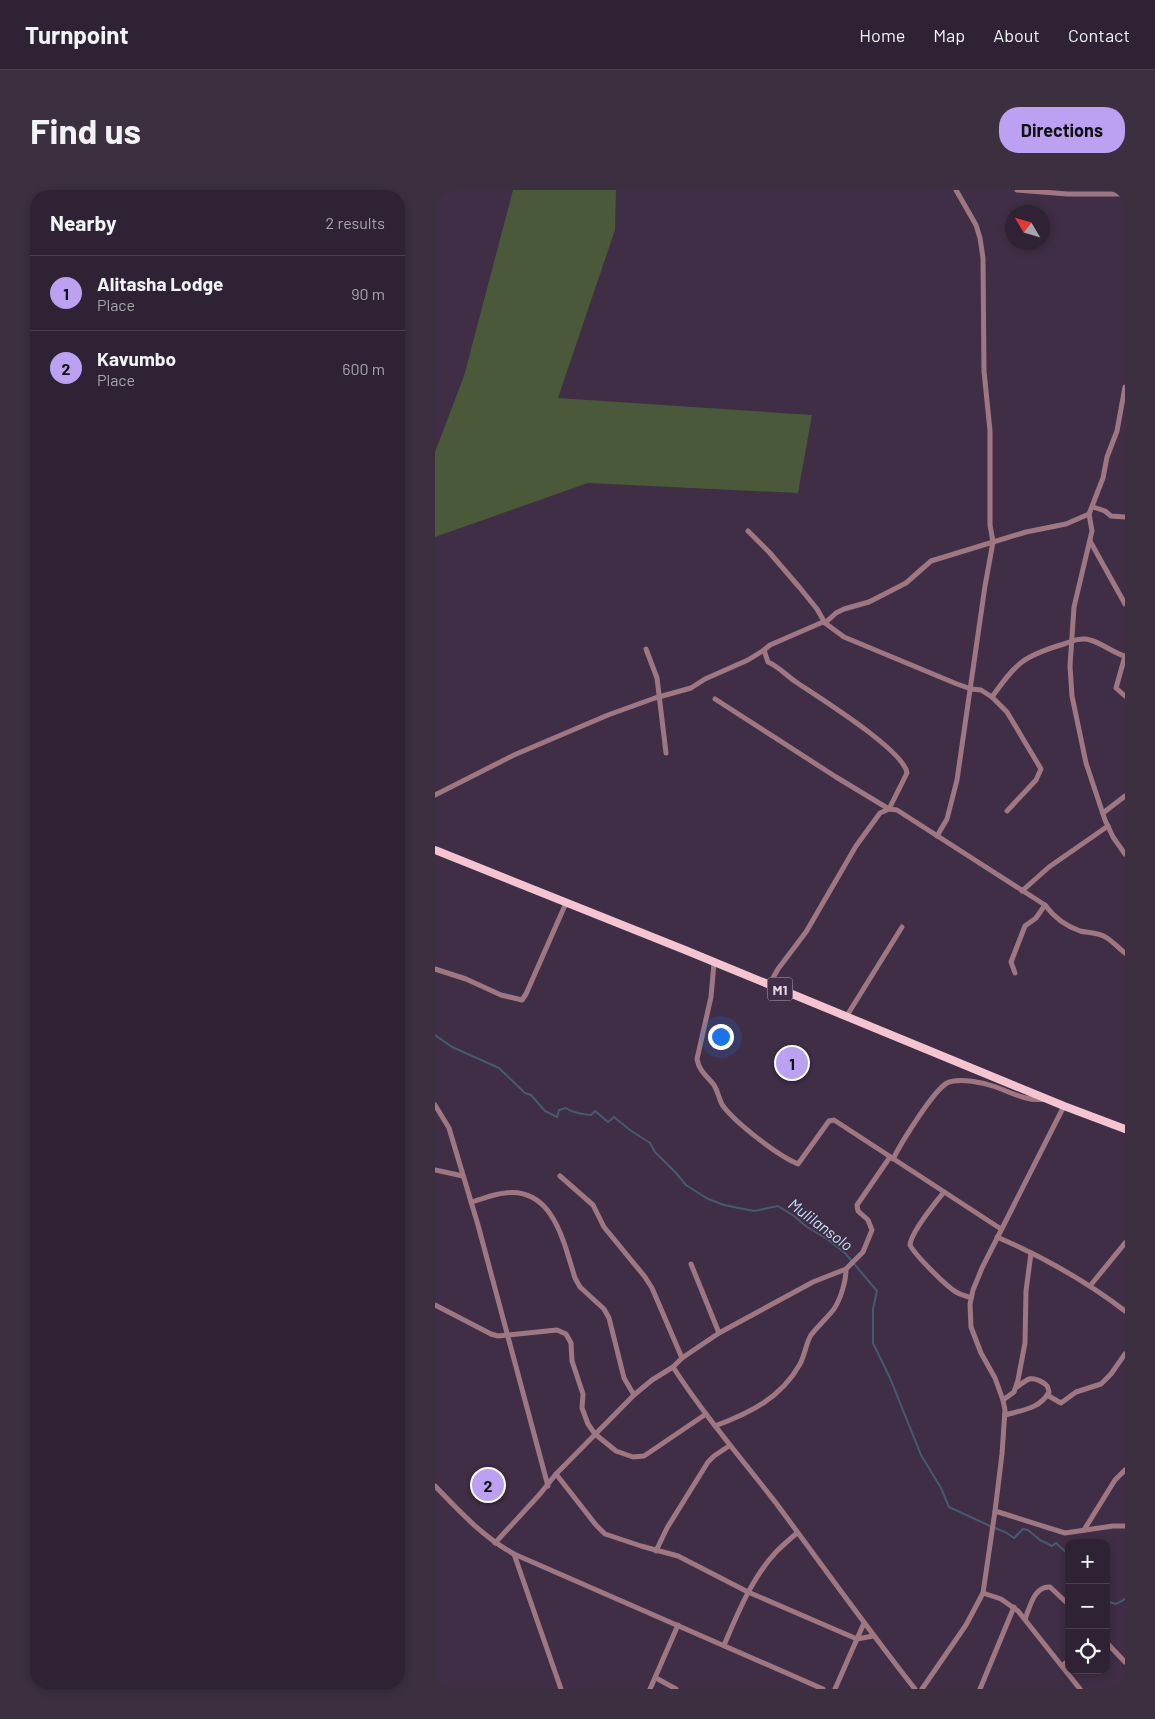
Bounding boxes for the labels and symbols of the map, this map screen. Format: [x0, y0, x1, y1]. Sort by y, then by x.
north arrow [1005, 205, 1050, 250]
road number: M1 [767, 978, 793, 1001]
your location [708, 1024, 734, 1050]
pin: 1 [776, 1044, 808, 1082]
water label: Mulilansolo [785, 1194, 857, 1254]
pin: 2 [472, 1466, 504, 1504]

